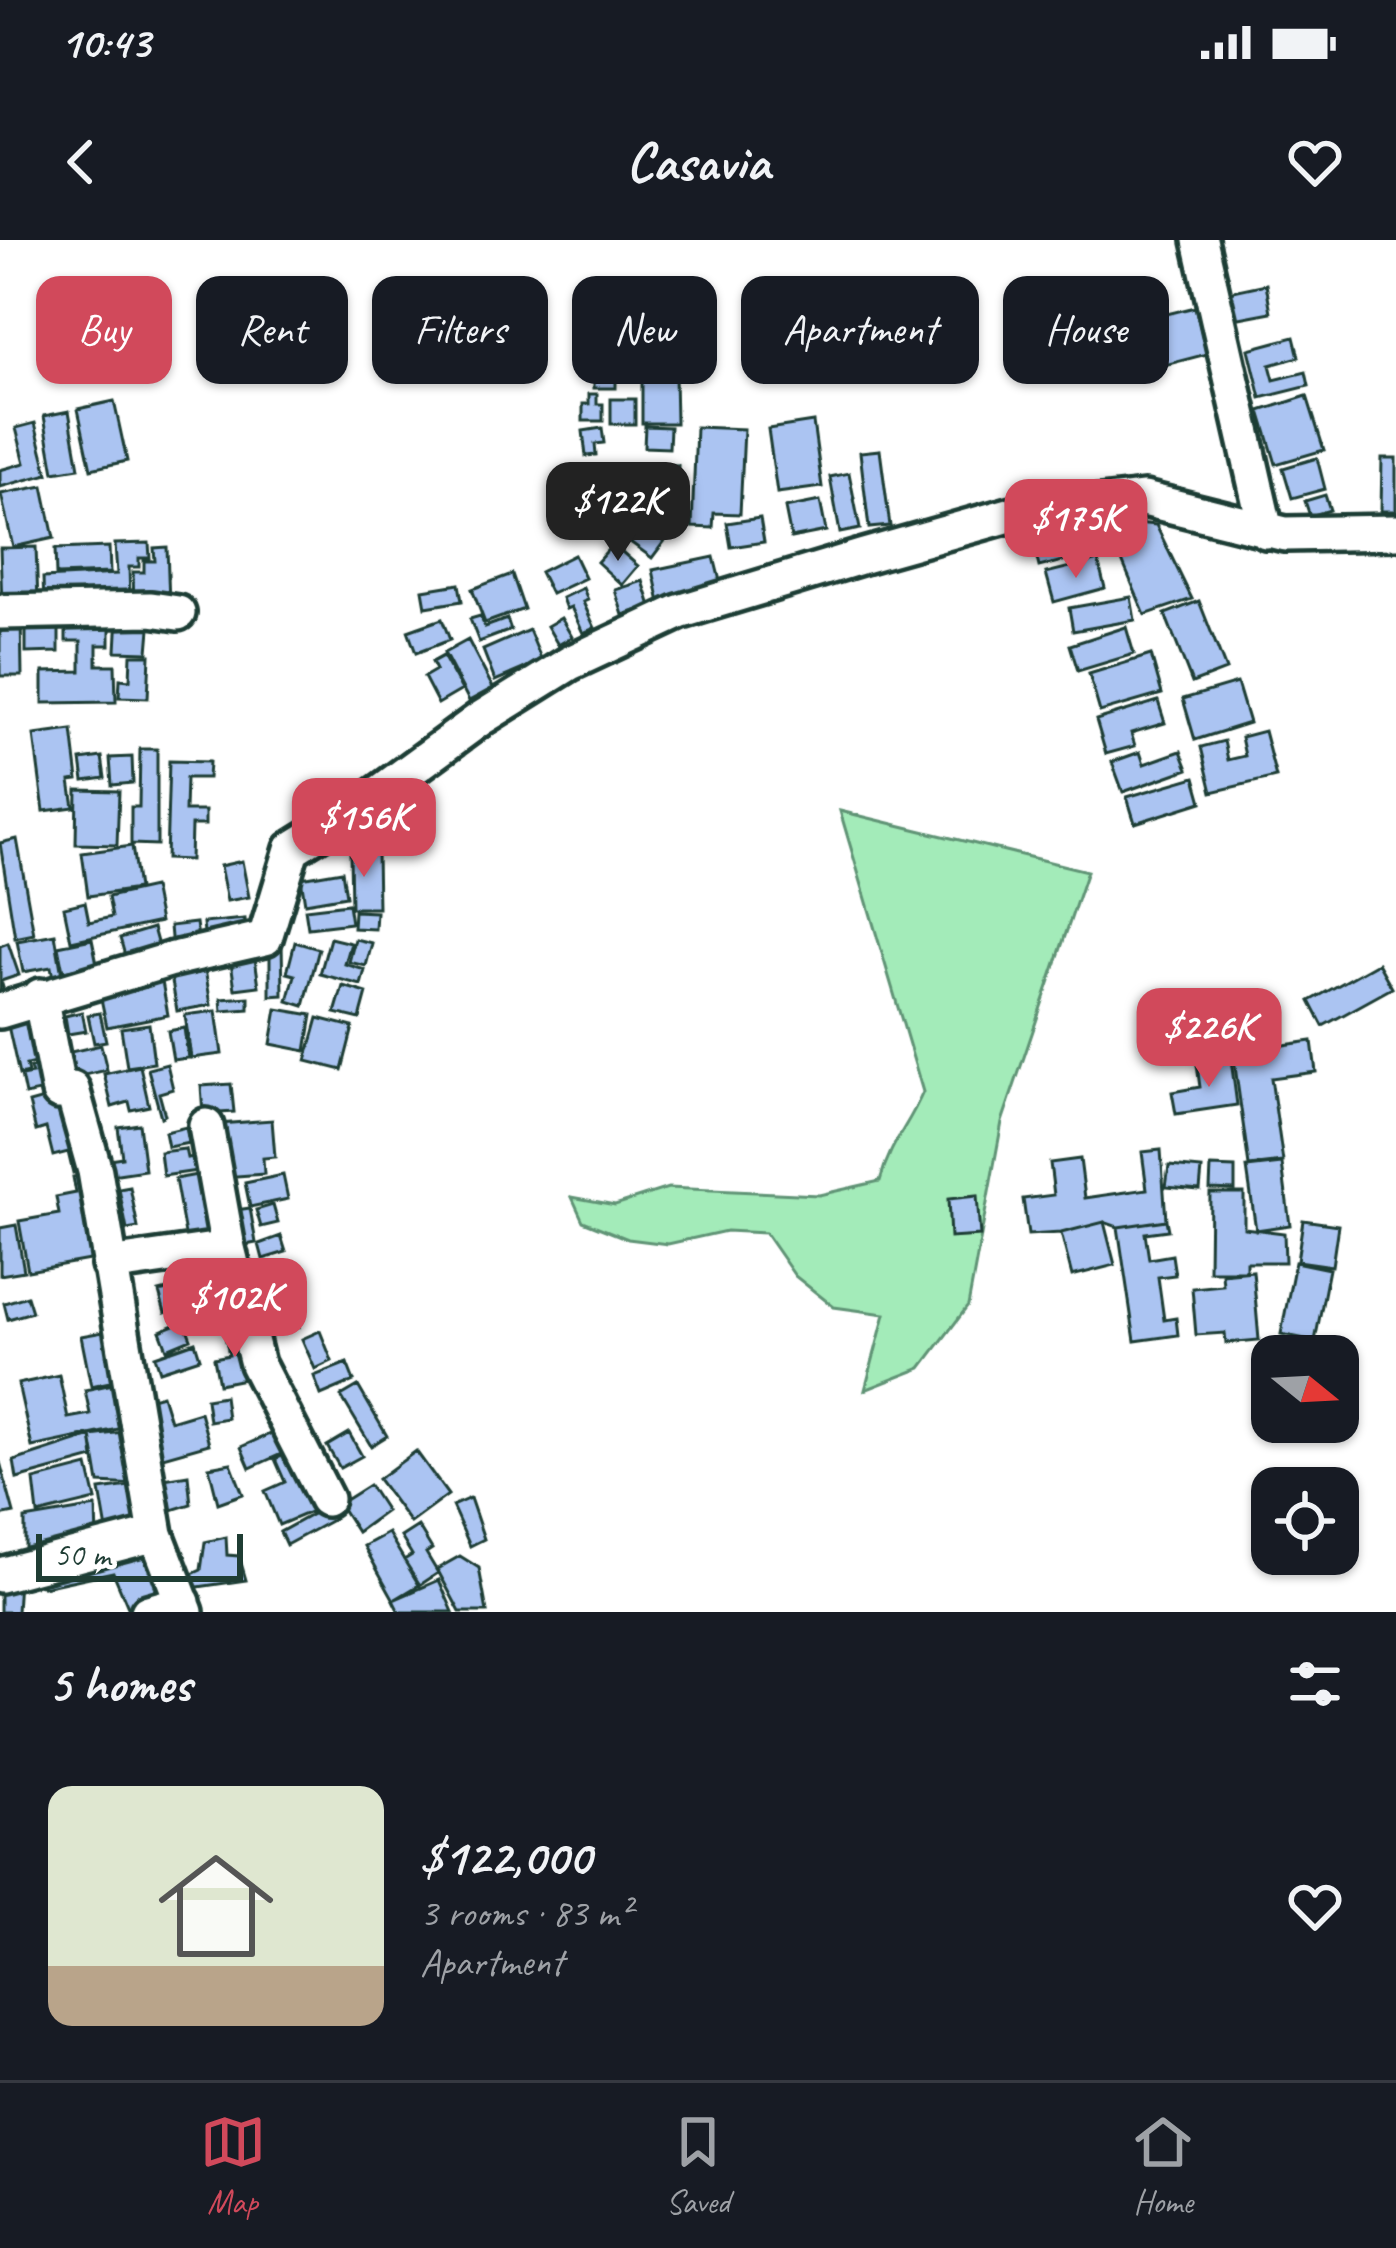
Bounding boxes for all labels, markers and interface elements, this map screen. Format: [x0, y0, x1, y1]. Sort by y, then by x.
text: 10:43 [60, 14, 150, 71]
text: Casavia [626, 128, 770, 196]
icon: back [48, 129, 114, 195]
icon: heart [1282, 129, 1348, 195]
chip: Buy [36, 276, 172, 384]
chip: Rent [196, 276, 348, 384]
chip: Filters [372, 276, 548, 384]
chip: New [572, 276, 717, 384]
chip: Apartment [741, 276, 979, 384]
chip: House [1003, 276, 1169, 384]
pin: $122K [534, 462, 702, 564]
text: $122K [573, 476, 663, 525]
pin: $175K [992, 479, 1160, 581]
text: $175K [1031, 493, 1121, 542]
pin: $156K [280, 778, 448, 880]
text: $156K [319, 792, 409, 841]
pin: $226K [1125, 988, 1293, 1090]
text: $226K [1164, 1002, 1254, 1051]
pin: $102K [151, 1258, 319, 1360]
text: $102K [190, 1272, 280, 1321]
north arrow [1251, 1335, 1359, 1443]
map controls [1251, 1335, 1359, 1575]
button: locate [1251, 1467, 1359, 1575]
scale bar [36, 1528, 243, 1581]
text: 50 m [54, 1534, 110, 1576]
icon: filters [1282, 1651, 1348, 1717]
text: 5 homes [48, 1652, 191, 1716]
text: $122,000 [420, 1825, 591, 1889]
icon: home [144, 1834, 288, 1978]
icon: heart [1282, 1873, 1348, 1939]
text: 3 rooms · 83 m² [420, 1889, 631, 1938]
text: Apartment [420, 1938, 563, 1987]
tab: Map [200, 2109, 266, 2223]
tab: Saved [665, 2109, 731, 2223]
tab: Home [1130, 2109, 1196, 2223]

